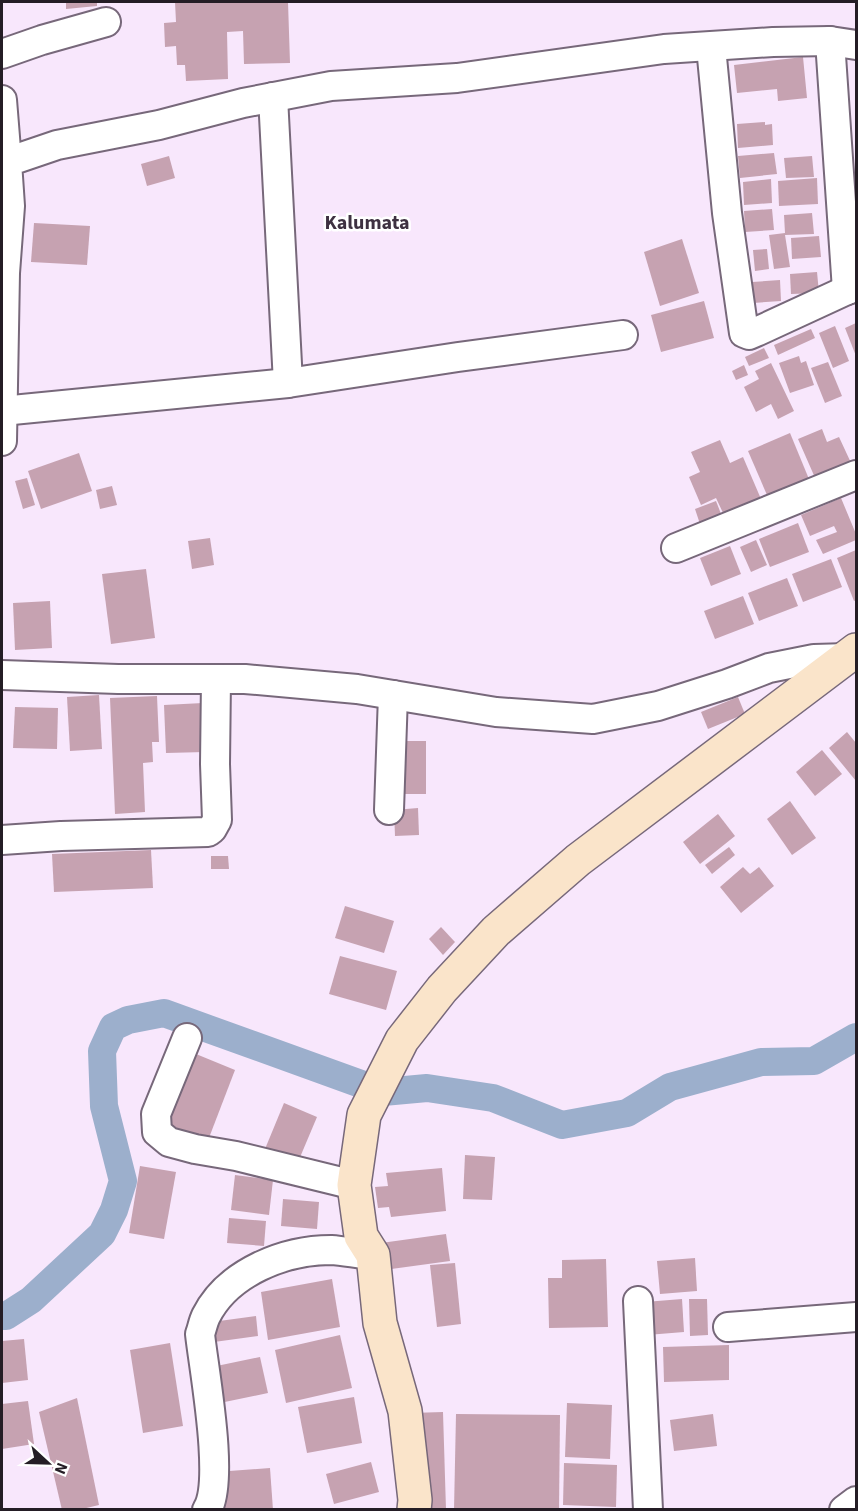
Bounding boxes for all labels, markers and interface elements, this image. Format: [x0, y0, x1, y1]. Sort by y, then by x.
district label: Kalumata [324, 209, 410, 237]
north arrow [18, 1433, 78, 1493]
text: N [49, 1459, 73, 1477]

